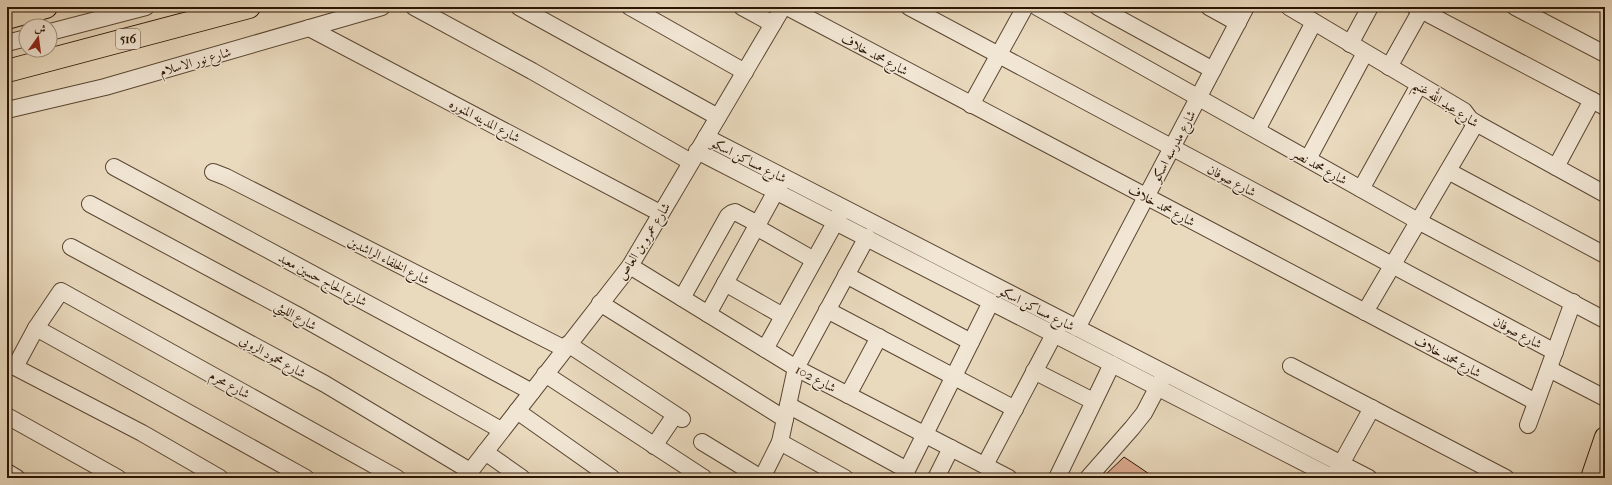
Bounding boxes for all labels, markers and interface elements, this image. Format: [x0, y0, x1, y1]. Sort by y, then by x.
north arrow [18, 18, 58, 58]
text: ش [33, 21, 47, 36]
road number: 516 [116, 29, 140, 49]
street label: شارع محمد خلاف [837, 31, 911, 82]
street label: شارع نور الاسلام [158, 44, 234, 83]
street label: شارع عبد الله غنيم [1407, 74, 1483, 135]
street label: شارع المدينه المنوره [445, 96, 523, 149]
street label: شارع مدرسه اسكو [1147, 108, 1202, 188]
street label: شارع مساكن اسكو [705, 134, 789, 189]
street label: شارع محمد نصر [1286, 144, 1350, 191]
street label: شارع صوفان [1203, 161, 1259, 203]
street label: شارع محمد خلاف [1124, 182, 1198, 233]
street label: شارع عمرو بن العاص [614, 200, 677, 285]
street label: شارع الخلفاء الراشدين [344, 233, 432, 291]
street label: شارع الحاج حسين معبد [274, 250, 370, 313]
street label: شارع مساكن اسكو [993, 282, 1077, 337]
street label: شارع الليثي [270, 298, 319, 337]
street label: شارع صوفان [1489, 313, 1545, 355]
street label: شارع محمود الروبى [235, 332, 308, 384]
street label: شارع محمد خلاف [1410, 333, 1484, 384]
street label: شارع 102 [791, 362, 839, 399]
street label: شارع محرم [205, 367, 252, 405]

